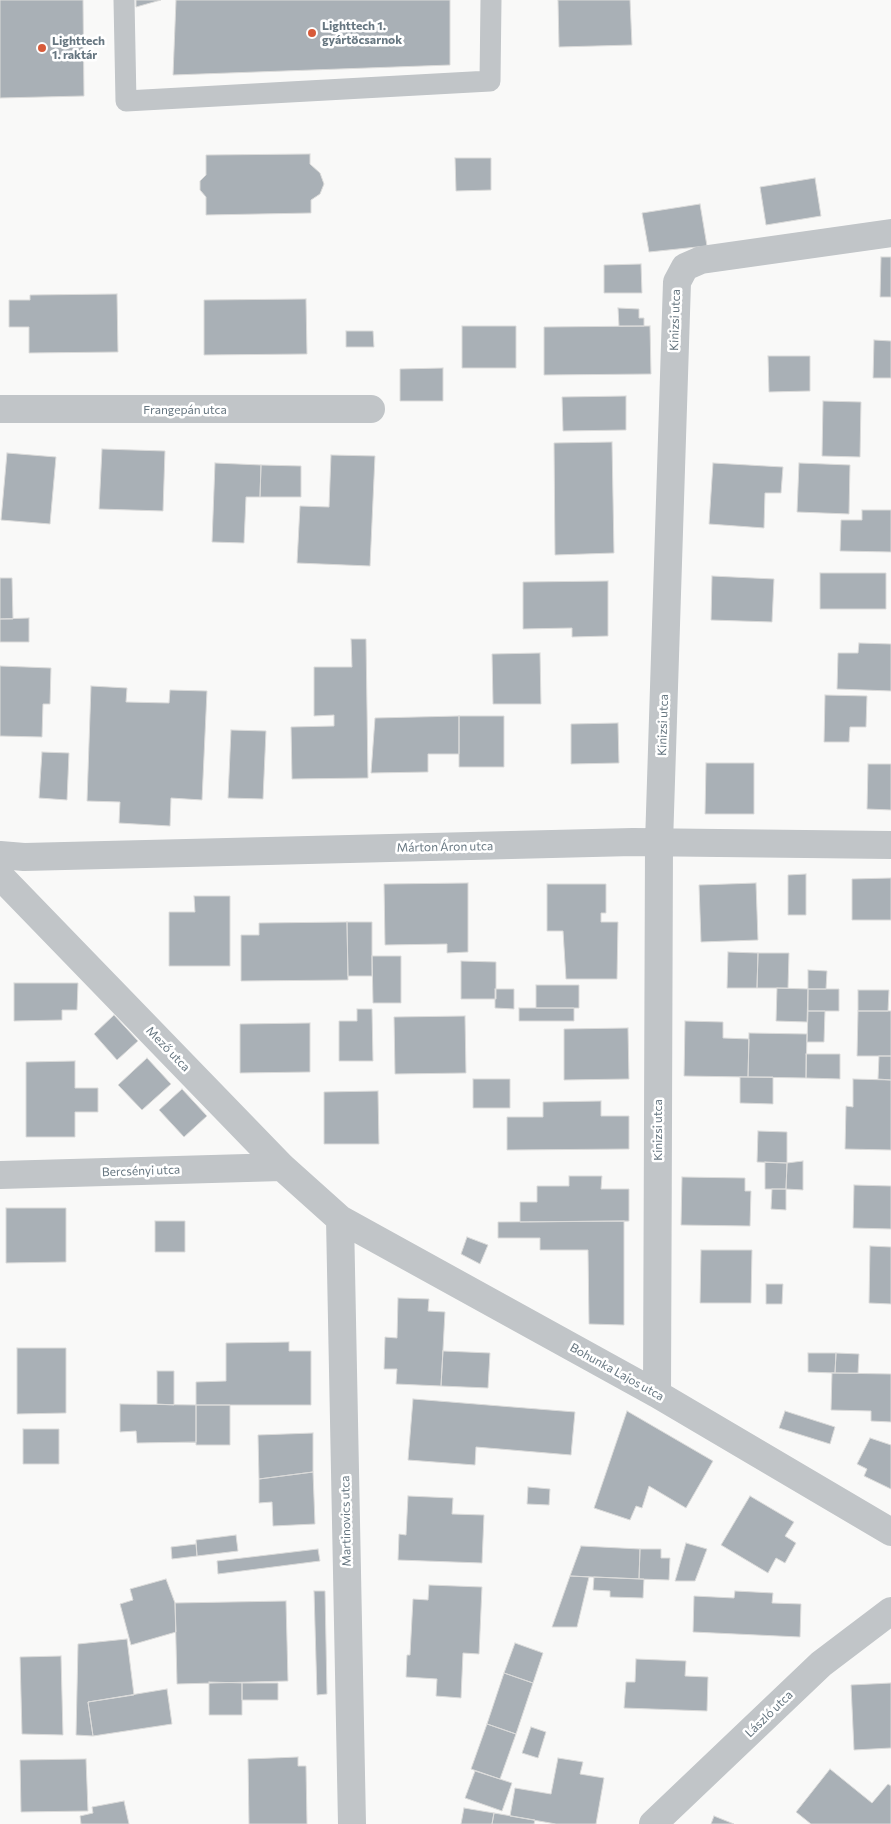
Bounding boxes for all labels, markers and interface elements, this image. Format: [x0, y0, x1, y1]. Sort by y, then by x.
place label: Lighttech 1. gyártöcsarnok [322, 19, 402, 47]
marker: Lighttech 1. gyártöcsarnok [306, 27, 318, 39]
place label: Lighttech 1. raktár [52, 34, 105, 62]
marker: Lighttech 1. raktár [36, 42, 48, 54]
street label: Kinizsi utca [667, 289, 683, 351]
street label: Frangepán utca [143, 403, 227, 417]
street label: Kinizsi utca [655, 694, 671, 756]
street label: Márton Áron utca [397, 839, 493, 855]
street label: Mező utca [143, 1024, 193, 1074]
street label: Kinizsi utca [651, 1099, 665, 1161]
street label: Bercsényi utca [102, 1162, 180, 1180]
street label: Bohunka Lajos utca [568, 1340, 666, 1404]
street label: Martinovics utca [338, 1475, 354, 1567]
street label: László utca [742, 1688, 796, 1740]

